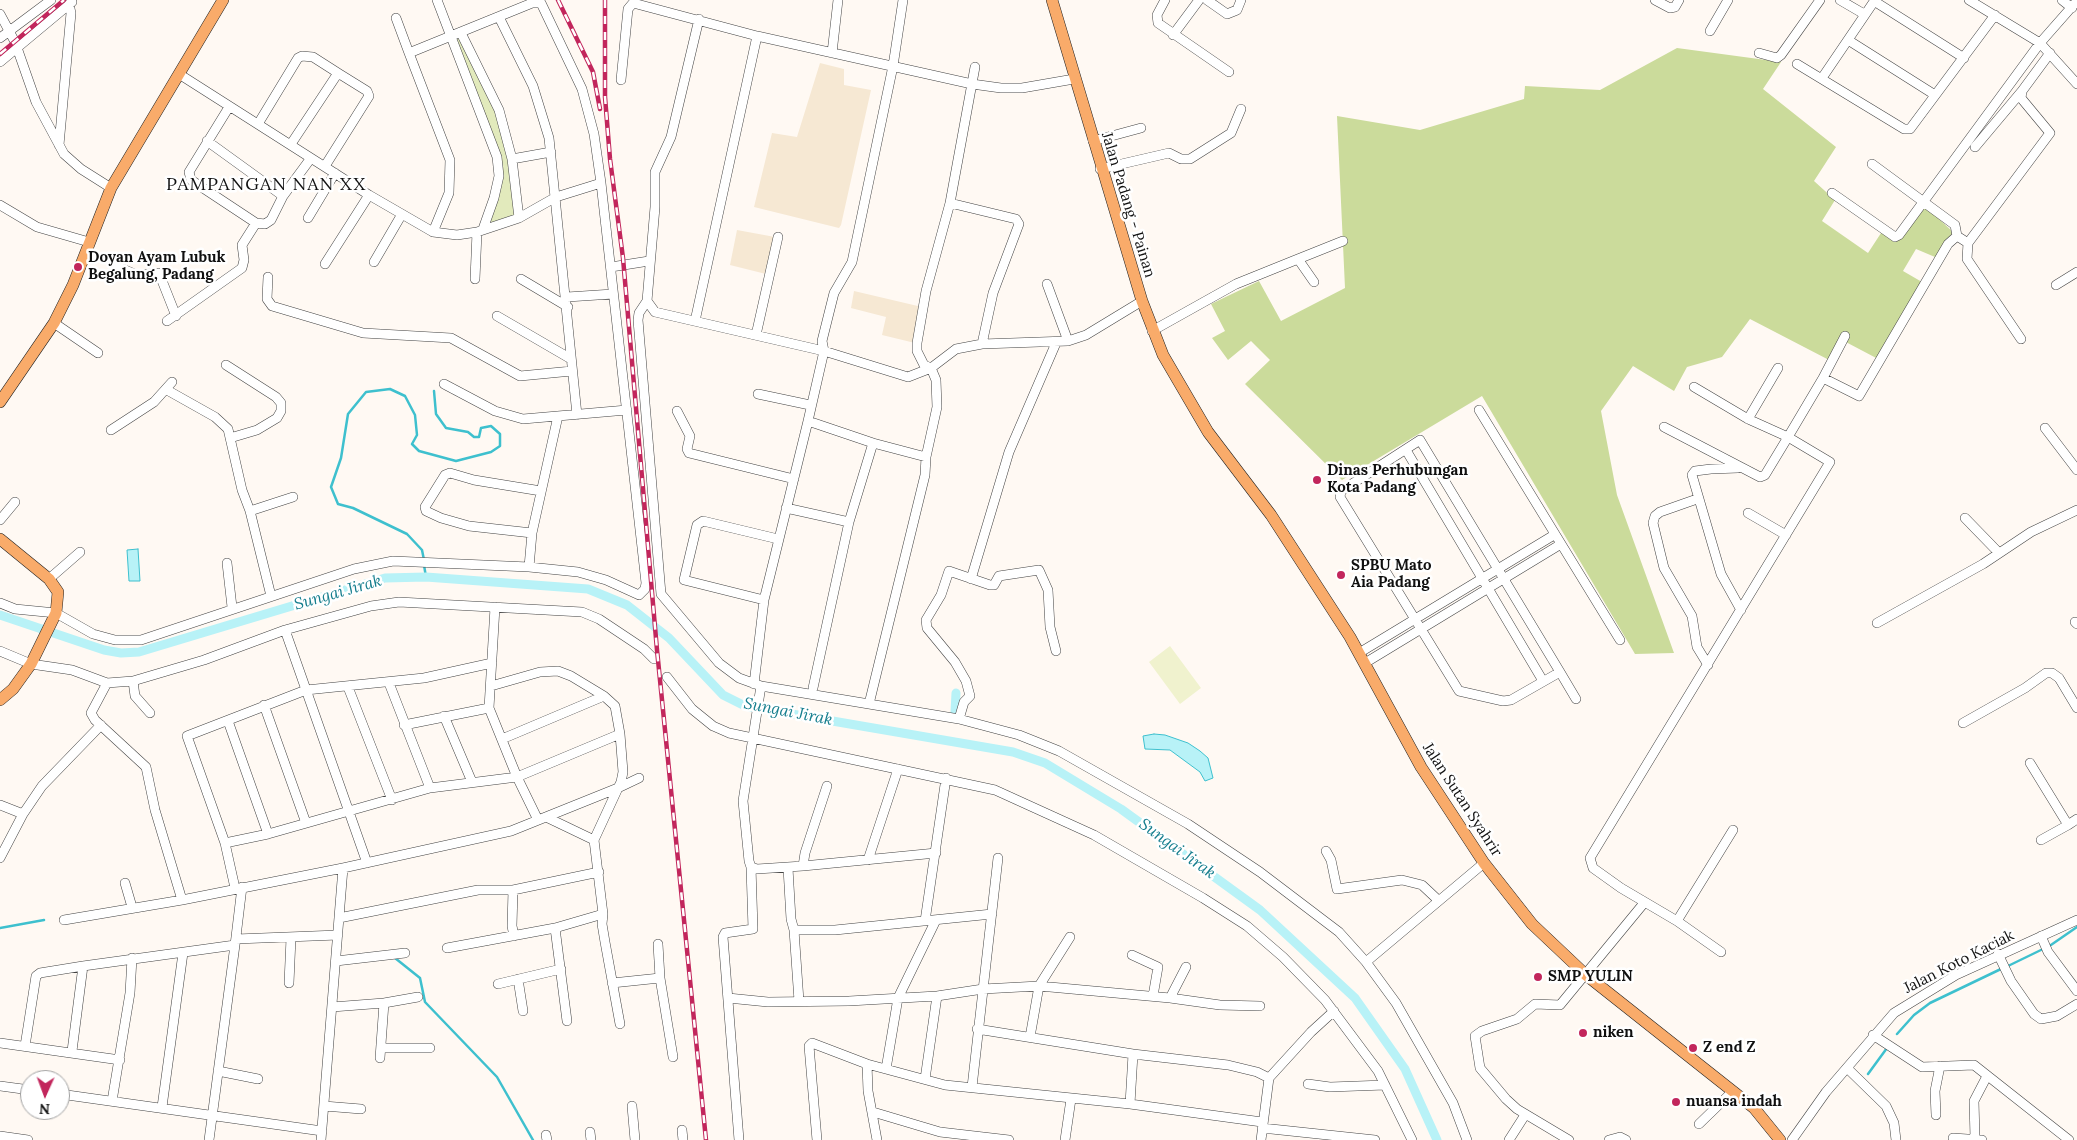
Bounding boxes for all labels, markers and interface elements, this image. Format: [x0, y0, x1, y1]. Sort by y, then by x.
street label: Jalan Padang - Painan [1097, 130, 1159, 280]
district label: PAMPANGAN NAN XX [164, 174, 368, 196]
place label: Doyan Ayam Lubuk Begalung, Padang [88, 249, 225, 284]
marker: Doyan Ayam Lubuk Begalung, Padang [72, 261, 84, 273]
place label: Dinas Perhubungan Kota Padang [1327, 462, 1468, 497]
marker: Dinas Perhubungan Kota Padang [1311, 474, 1323, 486]
place label: SPBU Mato Aia Padang [1351, 557, 1432, 592]
marker: SPBU Mato Aia Padang [1335, 569, 1347, 581]
water label: Sungai Jirak [292, 571, 384, 615]
water label: Sungai Jirak [742, 694, 834, 730]
street label: Jalan Sutan Syahrir [1418, 740, 1506, 860]
water label: Sungai Jirak [1135, 815, 1219, 883]
street label: Jalan Koto Kaciak [1901, 926, 2017, 998]
place label: SMP YULIN [1548, 968, 1633, 986]
marker: SMP YULIN [1532, 971, 1544, 983]
place label: niken [1593, 1024, 1634, 1042]
marker: niken [1577, 1027, 1589, 1039]
place label: Z end Z [1703, 1039, 1756, 1057]
marker: Z end Z [1687, 1042, 1699, 1054]
north arrow [20, 1070, 70, 1120]
place label: nuansa indah [1686, 1093, 1782, 1111]
marker: nuansa indah [1670, 1096, 1682, 1108]
text: N [39, 1100, 50, 1118]

